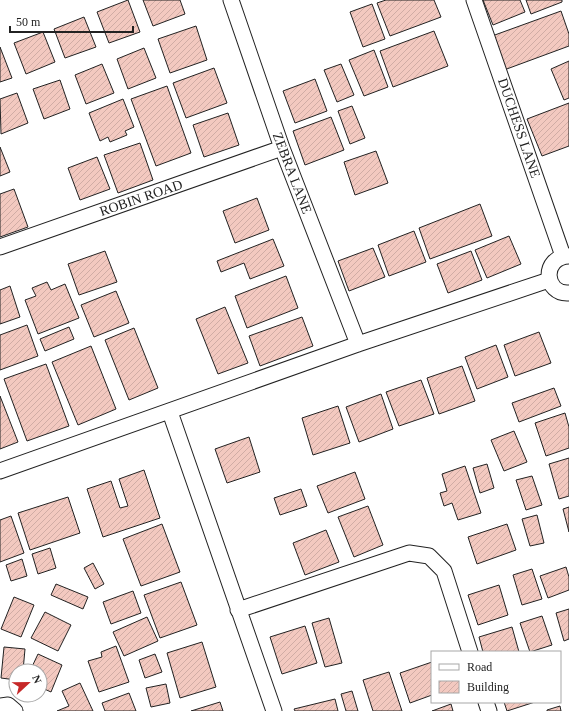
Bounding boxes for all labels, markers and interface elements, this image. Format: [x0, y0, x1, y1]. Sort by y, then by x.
scale bar [10, 8, 133, 34]
text: 50 m [16, 15, 41, 29]
street label: DUCHESS LANE [495, 76, 543, 180]
street label: ZEBRA LANE [270, 130, 314, 216]
street label: ROBIN ROAD [98, 177, 184, 219]
legend [431, 651, 561, 703]
text: Road [467, 660, 492, 674]
north arrow [8, 663, 48, 703]
text: N [30, 673, 44, 685]
text: Building [467, 680, 509, 694]

